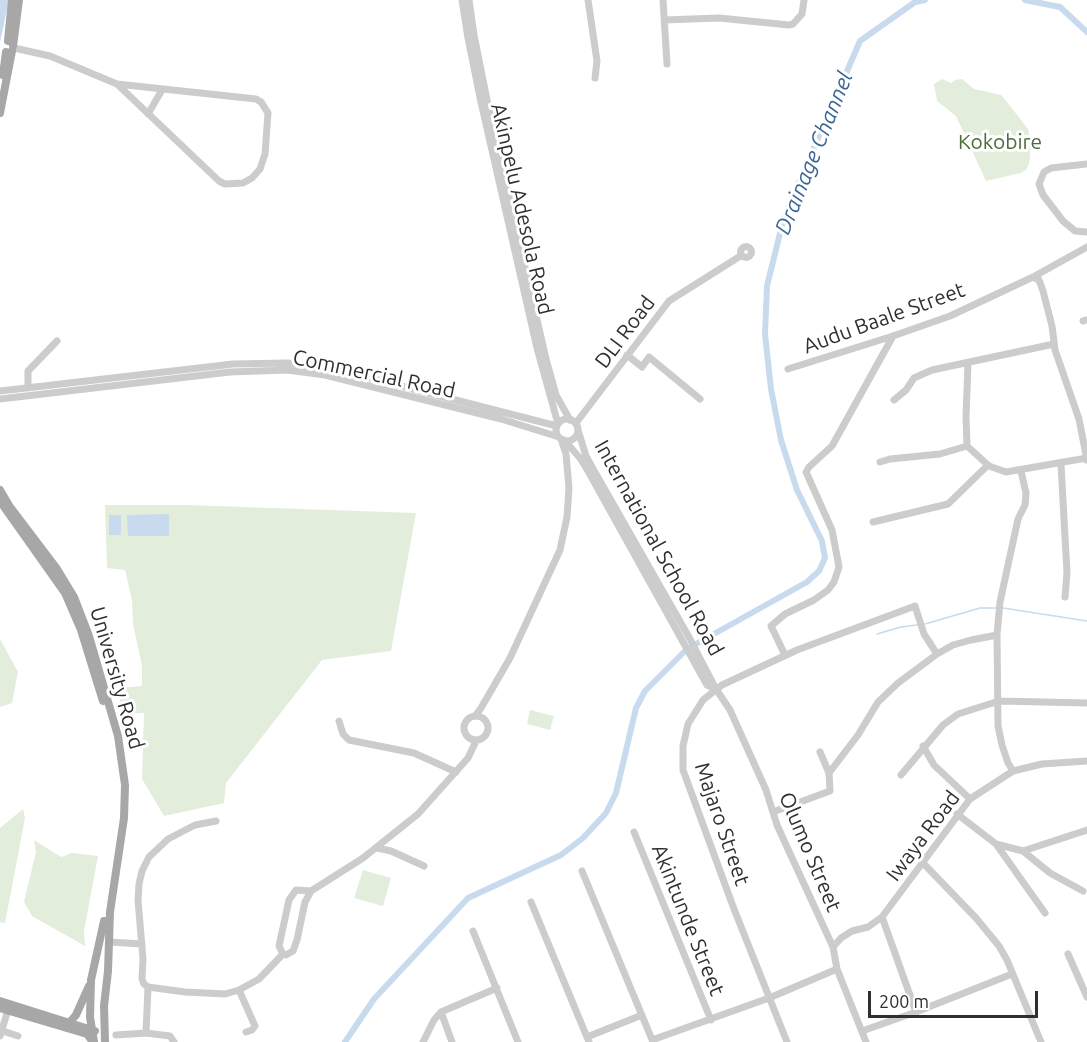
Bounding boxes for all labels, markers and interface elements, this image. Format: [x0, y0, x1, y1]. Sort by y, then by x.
water label: Drainage Channel [769, 68, 859, 238]
street label: Akinpelu Adesola Road [485, 101, 559, 317]
park label: Kokobire [958, 129, 1042, 155]
street label: Audu Baale Street [800, 277, 968, 359]
street label: DLI Road [590, 291, 660, 373]
street label: Commercial Road [291, 344, 457, 404]
street label: International School Road [589, 436, 729, 660]
street label: University Road [85, 604, 149, 752]
street label: Majaro Street [689, 759, 755, 889]
street label: Iwaya Road [881, 786, 965, 886]
street label: Olumo Street [773, 788, 847, 916]
street label: Akintunde Street [646, 841, 730, 999]
scale bar [871, 979, 1040, 1017]
text: 200 m [879, 991, 929, 1011]

